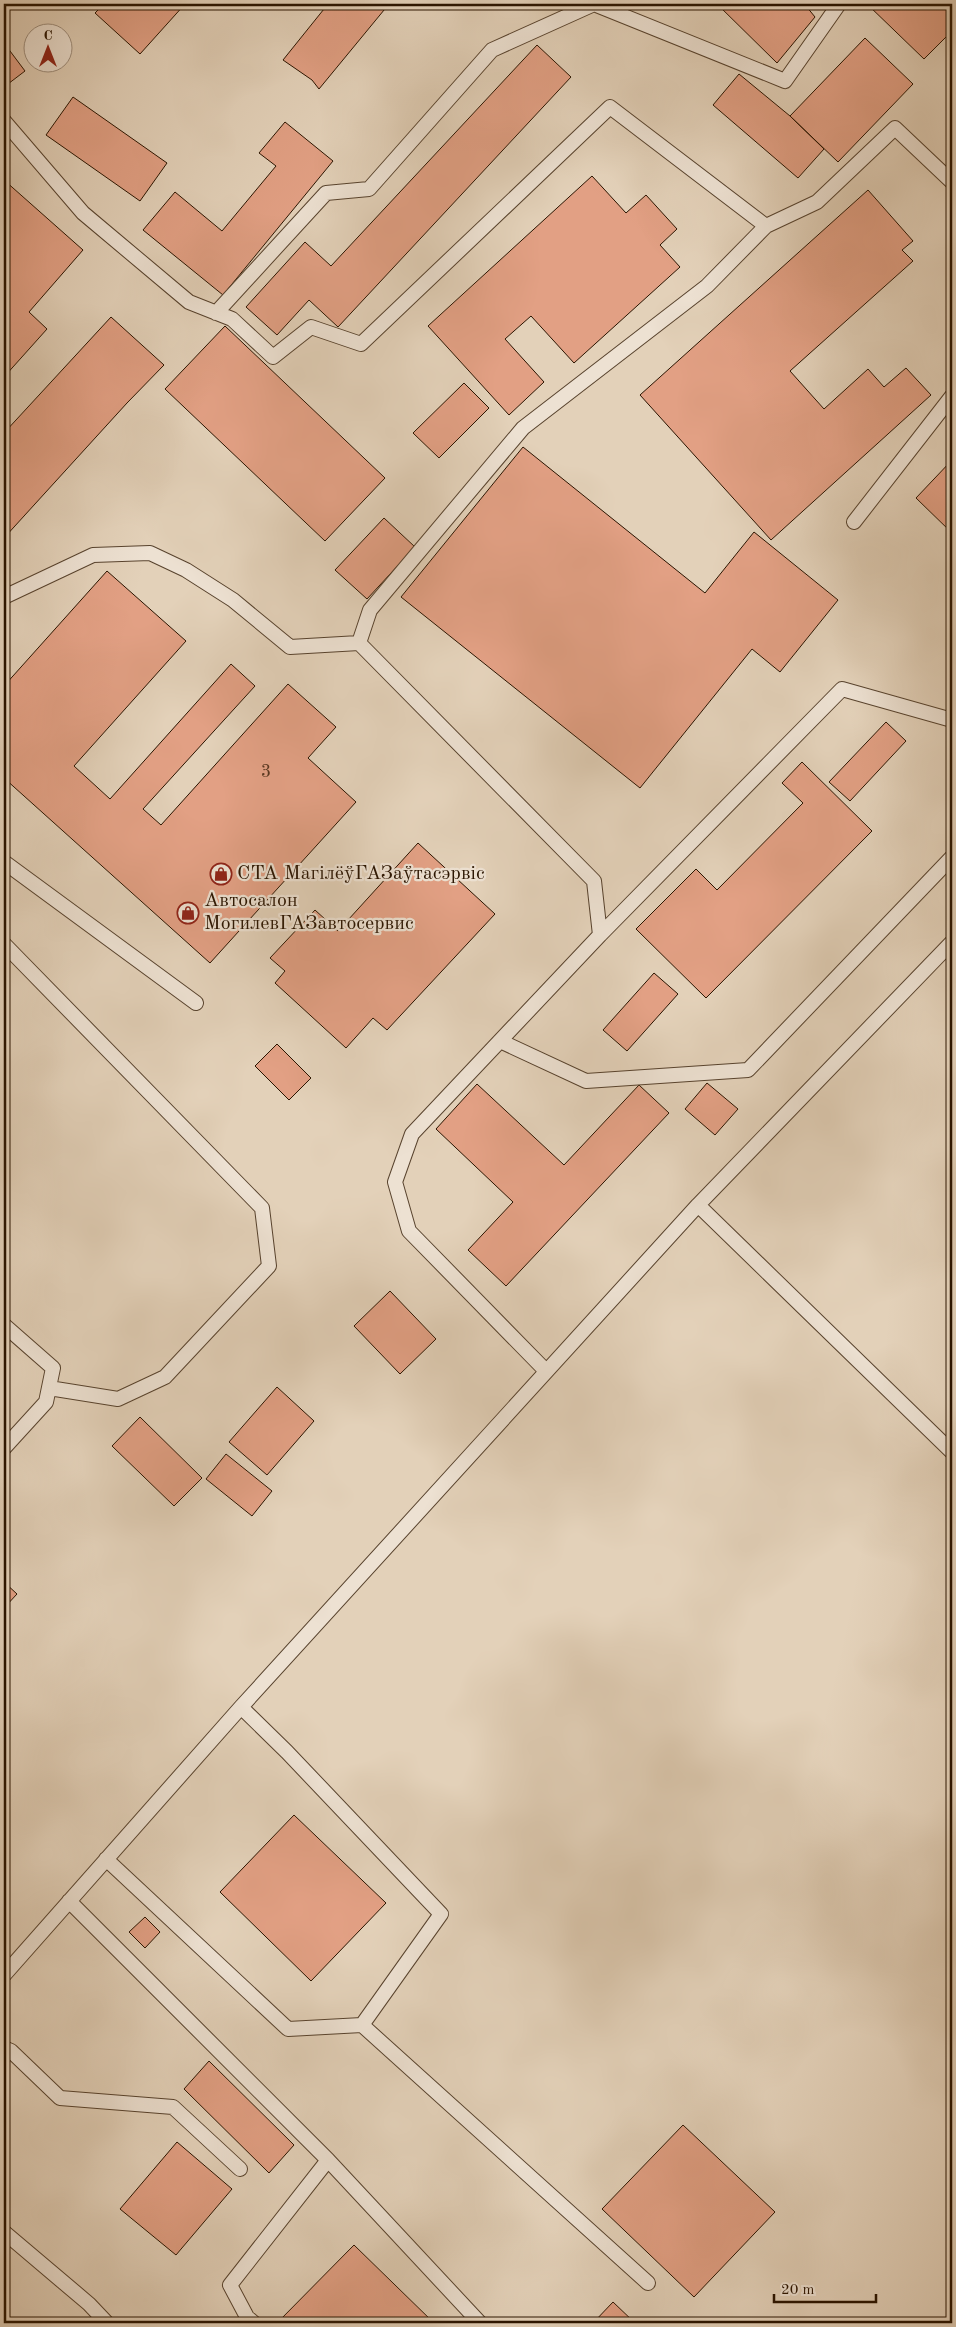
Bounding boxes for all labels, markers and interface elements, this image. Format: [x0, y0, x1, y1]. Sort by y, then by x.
north arrow [22, 22, 72, 72]
text: С [43, 29, 53, 43]
house number: 3 [261, 763, 271, 781]
shop icon: СТА МагілёўГАЗаўтасэрвіс [209, 862, 233, 886]
place label: СТА МагілёўГАЗаўтасэрвіс [237, 864, 485, 884]
place label: Автосалон МогилевГАЗавтосервис [204, 891, 414, 934]
shop icon: Автосалон МогилевГАЗавтосервис [176, 901, 200, 925]
scale bar [774, 2272, 876, 2304]
text: 20 m [781, 2283, 815, 2298]

